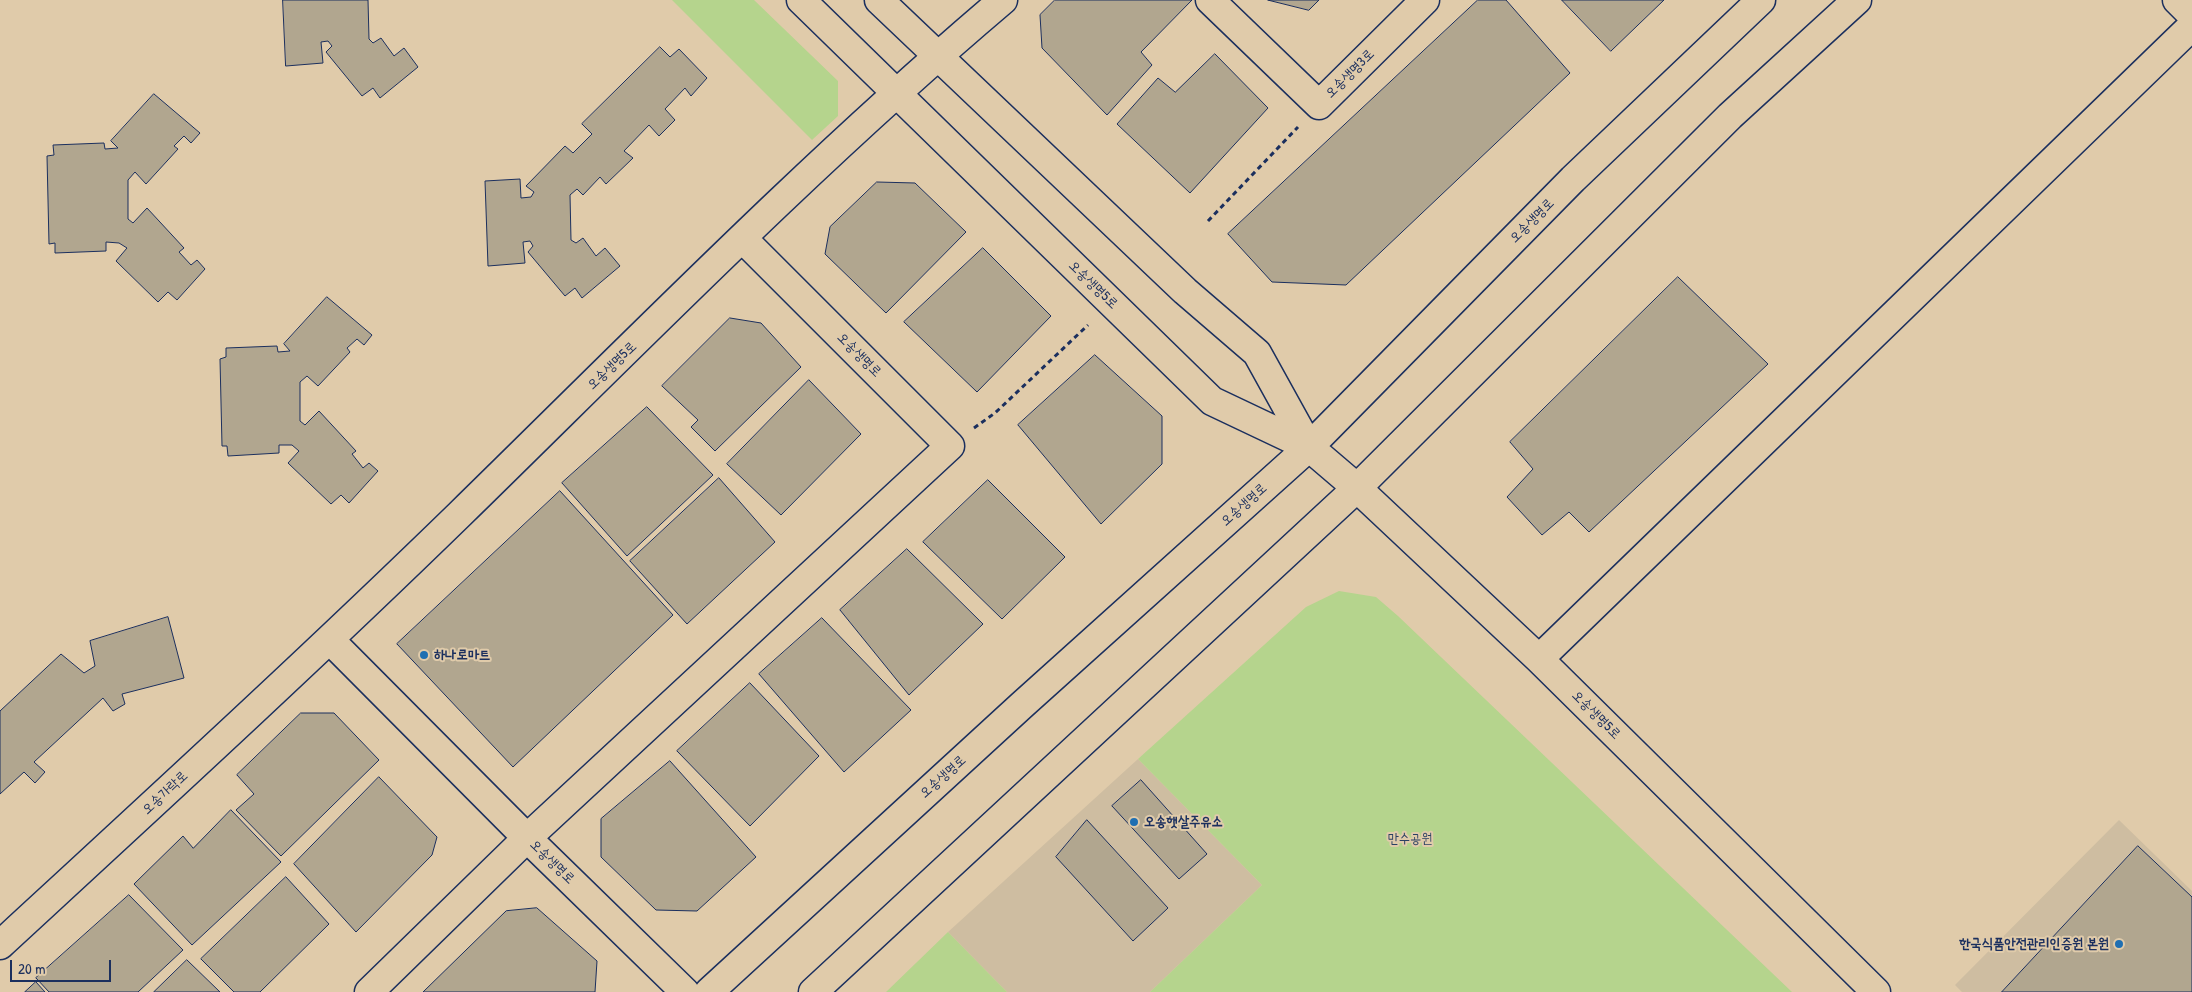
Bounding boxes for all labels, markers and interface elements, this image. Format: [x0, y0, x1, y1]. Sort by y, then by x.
street label: 오송생명3로 [1322, 46, 1378, 102]
street label: 오송생명로 [1506, 195, 1558, 247]
street label: 오송생명5로 [1065, 257, 1121, 313]
street label: 오송생명로 [833, 329, 885, 381]
street label: 오송생명5로 [584, 338, 640, 394]
street label: 오송생명로 [1217, 480, 1271, 530]
place label: 하나로마트 [434, 647, 490, 663]
marker: 하나로마트 [418, 649, 430, 661]
street label: 오송생명5로 [1568, 687, 1624, 743]
street label: 오송생명로 [916, 752, 970, 802]
street label: 오송가락로 [139, 768, 191, 818]
place label: 오송햇살주유소 [1144, 814, 1223, 830]
marker: 오송햇살주유소 [1128, 816, 1140, 828]
park label: 만수공원 [1387, 831, 1433, 847]
street label: 오송생명로 [526, 836, 578, 888]
place label: 한국식품안전관리인증원 본원 [1959, 936, 2109, 952]
marker: 한국식품안전관리인증원 본원 [2113, 938, 2125, 950]
scale bar [12, 950, 114, 982]
text: 20 m [18, 958, 45, 979]

